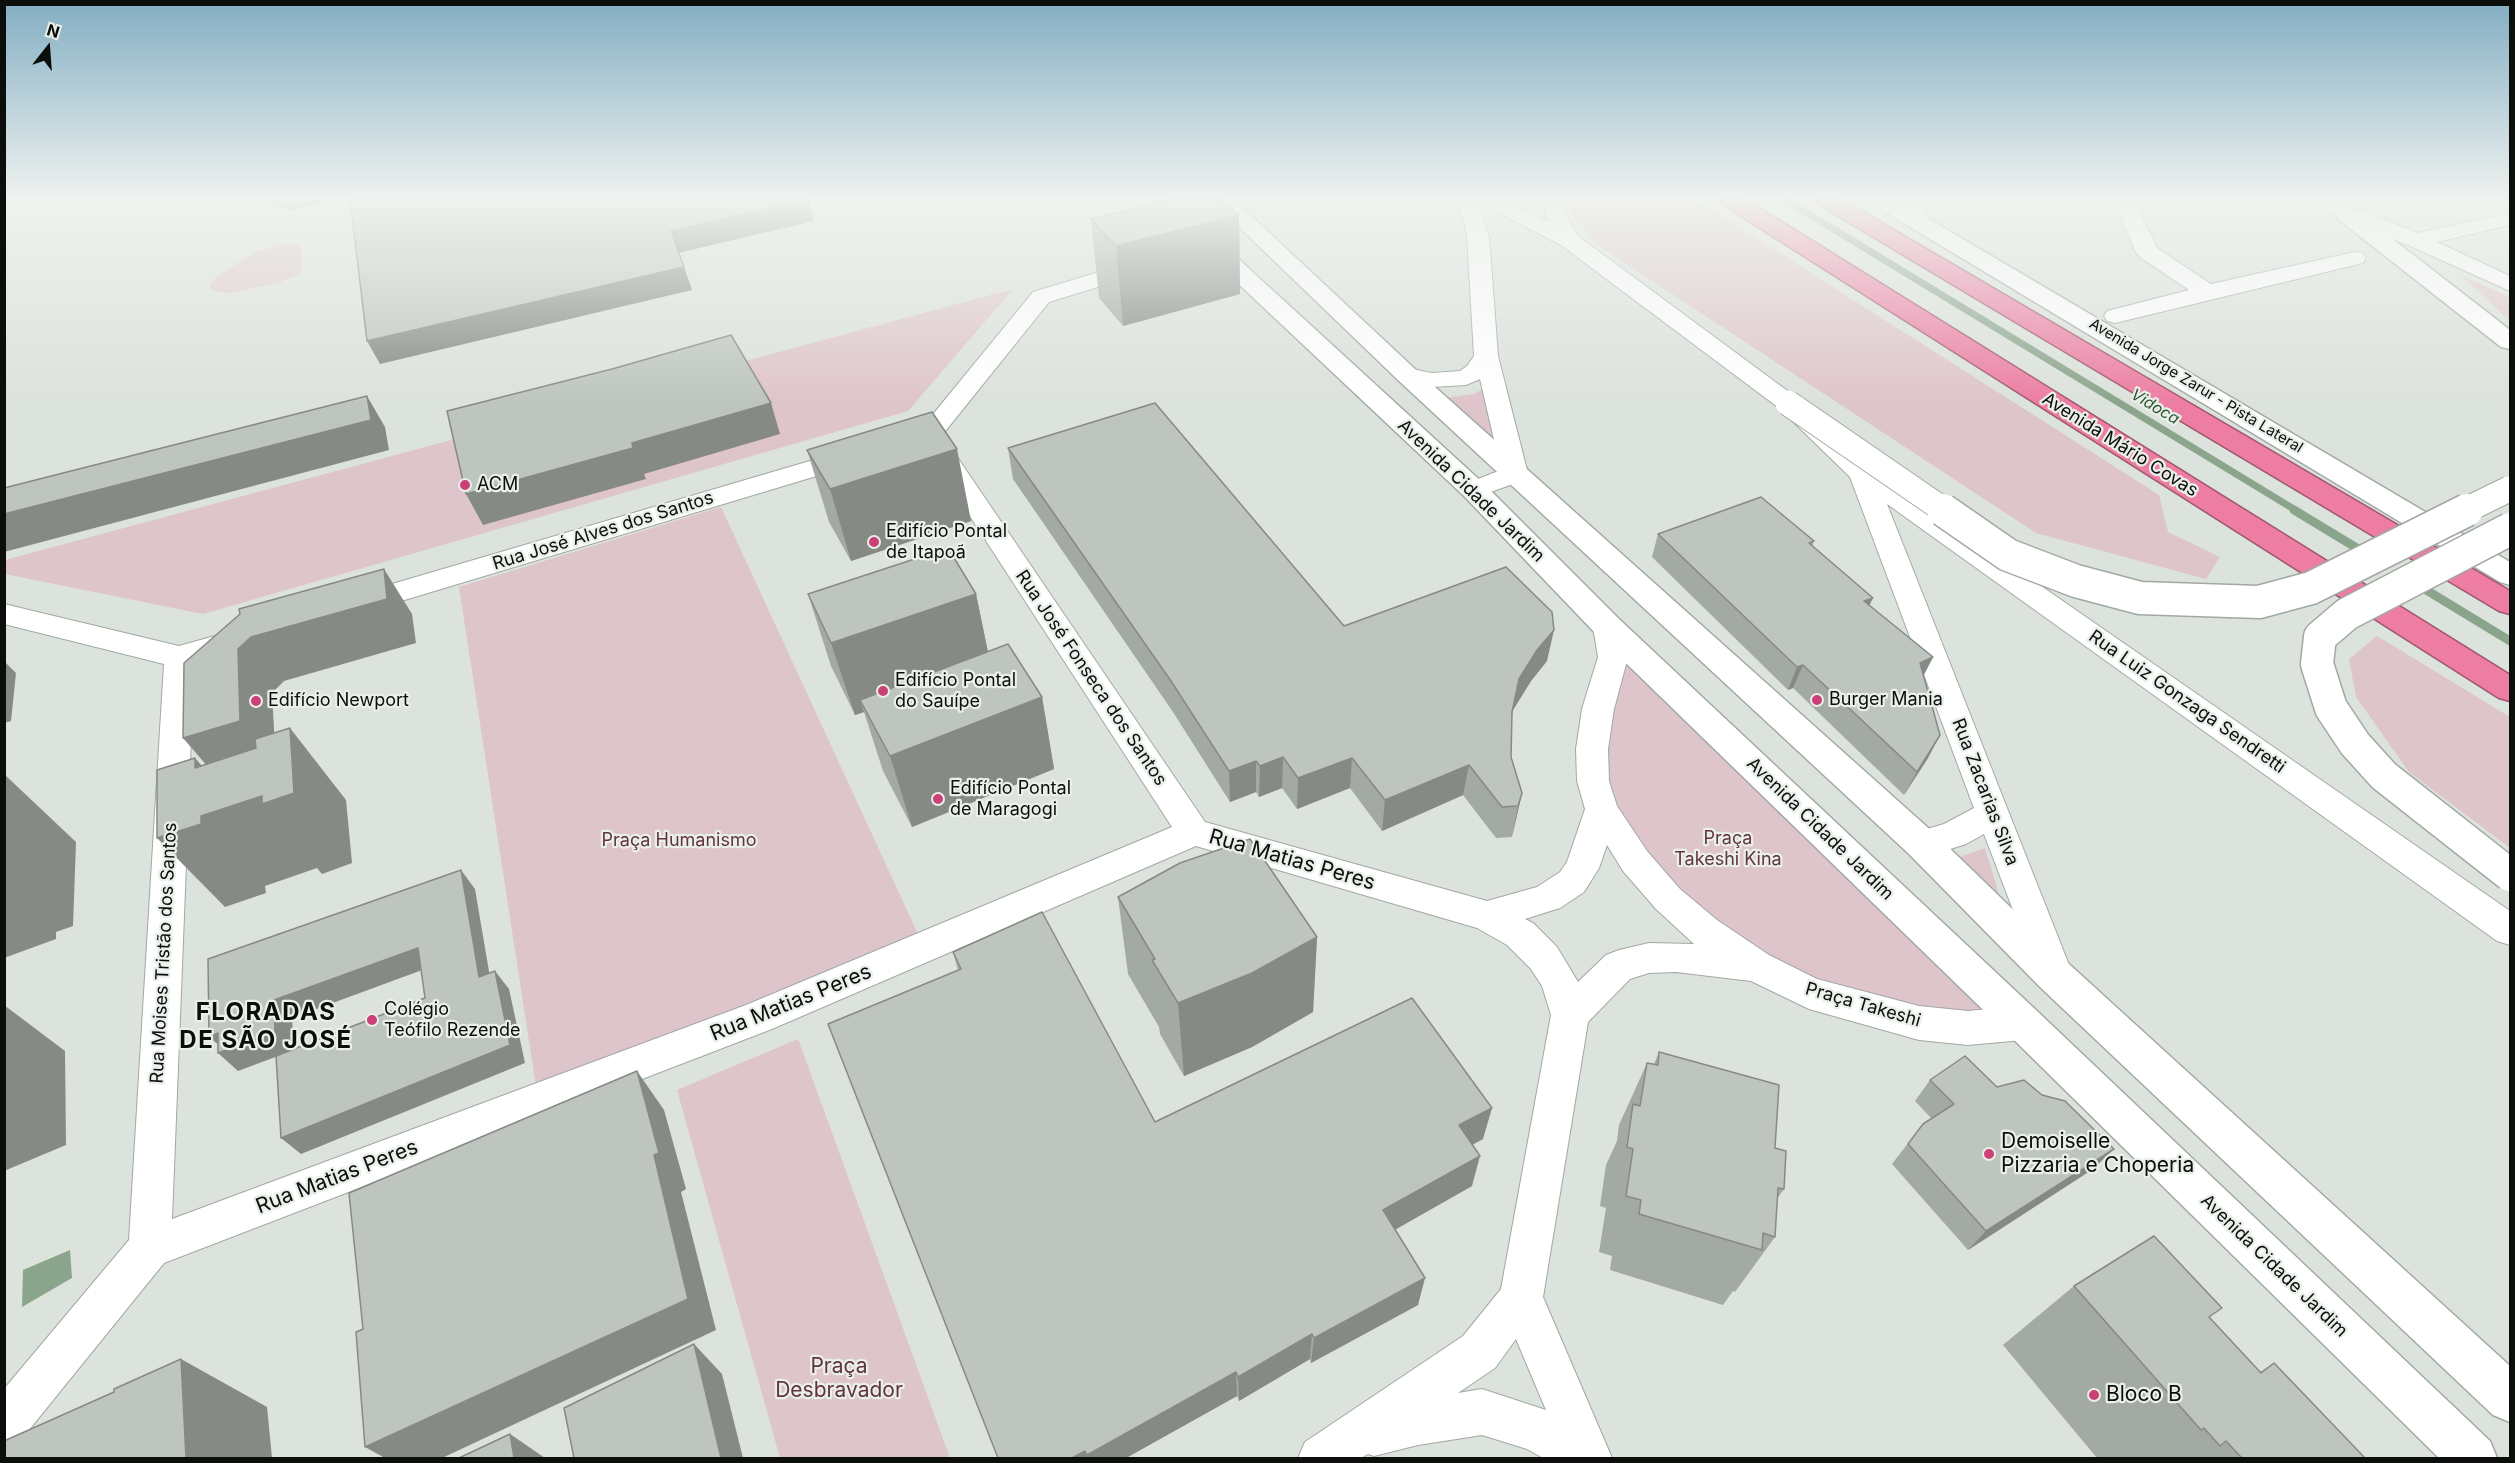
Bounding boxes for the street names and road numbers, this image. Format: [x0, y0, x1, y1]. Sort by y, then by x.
street label: Avenida Jorge Zarur - Pista Lateral [2086, 315, 2306, 457]
street label: Avenida Mário Covas [2038, 388, 2202, 502]
street label: Avenida Cidade Jardim [1393, 415, 1549, 567]
street label: Rua José Alves dos Santos [490, 487, 716, 575]
street label: Rua José Fonseca dos Santos [1011, 566, 1171, 790]
street label: Rua Luiz Gonzaga Sendretti [2085, 626, 2289, 778]
street label: Rua Zacarias Silva [1947, 715, 2023, 869]
street label: Avenida Cidade Jardim [1742, 753, 1898, 905]
street label: Rua Moises Tristão dos Santos [146, 822, 182, 1084]
street label: Rua Matias Peres [1206, 824, 1378, 896]
street label: Rua Matias Peres [707, 959, 875, 1047]
street label: Praça Takeshi [1803, 978, 1923, 1032]
street label: Rua Matias Peres [252, 1134, 422, 1220]
street label: Avenida Cidade Jardim [2196, 1190, 2352, 1342]

